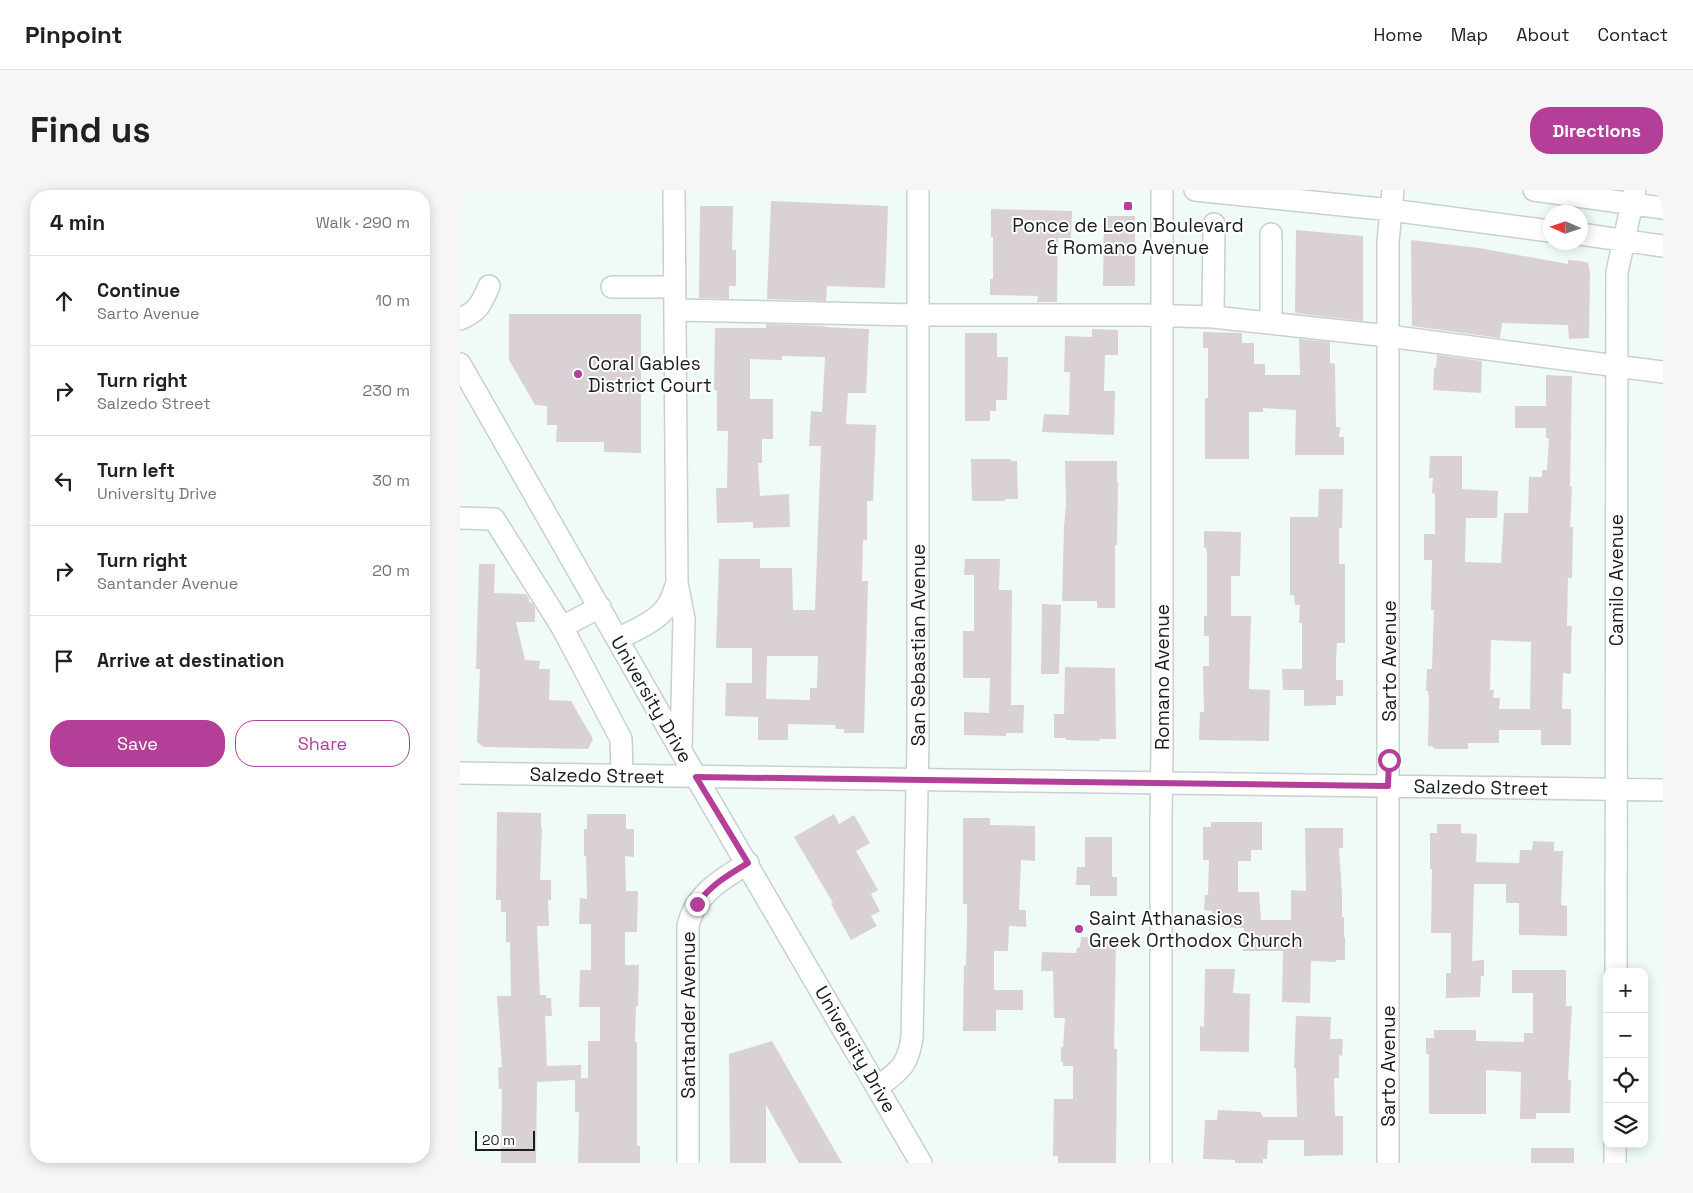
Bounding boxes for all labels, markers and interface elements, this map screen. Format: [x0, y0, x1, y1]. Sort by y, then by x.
text: Pinpoint [25, 19, 122, 50]
text: Home [1374, 23, 1423, 46]
text: Map [1451, 23, 1488, 46]
text: About [1516, 23, 1570, 46]
text: Contact [1598, 23, 1668, 46]
button: Directions [1530, 107, 1663, 154]
text: Find us [30, 108, 151, 152]
marker: Ponce de Leon Boulevard & Romano Avenue [1122, 200, 1134, 212]
north arrow [1543, 205, 1588, 250]
text: 4 min [50, 209, 105, 236]
text: Walk · 290 m [316, 212, 410, 233]
place label: Ponce de Leon Boulevard & Romano Avenue [1012, 213, 1244, 260]
text: Continue [97, 278, 180, 303]
icon: ahead [50, 287, 78, 315]
text: 10 m [375, 290, 410, 311]
text: Sarto Avenue [97, 303, 199, 324]
place label: Coral Gables District Court [588, 351, 712, 398]
text: Turn right [97, 368, 187, 393]
marker: Coral Gables District Court [572, 368, 584, 380]
icon: right [50, 377, 78, 405]
text: 230 m [363, 380, 410, 401]
text: Salzedo Street [97, 393, 211, 414]
text: Turn left [97, 458, 175, 483]
icon: left [50, 467, 78, 495]
text: 30 m [372, 470, 410, 491]
text: University Drive [97, 483, 217, 504]
street label: Camilo Avenue [1604, 514, 1629, 646]
street label: San Sebastian Avenue [906, 544, 931, 746]
text: Turn right [97, 548, 187, 573]
icon: right [50, 557, 78, 585]
text: 20 m [372, 560, 410, 581]
text: Santander Avenue [97, 573, 238, 594]
street label: Sarto Avenue [1377, 600, 1402, 722]
street label: Romano Avenue [1150, 604, 1175, 750]
street label: University Drive [605, 631, 698, 767]
icon: arrive [50, 647, 78, 675]
text: Arrive at destination [97, 648, 285, 673]
button: Save [50, 720, 225, 767]
button: Share [235, 720, 410, 767]
route start [1378, 749, 1401, 772]
street label: Salzedo Street [529, 762, 665, 789]
street label: Salzedo Street [1413, 774, 1549, 801]
route end [686, 893, 709, 916]
place label: Saint Athanasios Greek Orthodox Church [1089, 906, 1303, 953]
marker: Saint Athanasios Greek Orthodox Church [1073, 923, 1085, 935]
street label: Santander Avenue [676, 931, 701, 1099]
map controls [1603, 968, 1648, 1148]
button: + [1603, 968, 1648, 1013]
street label: University Drive [809, 981, 902, 1117]
street label: Sarto Avenue [1376, 1005, 1401, 1127]
button: − [1603, 1013, 1648, 1058]
button: locate [1603, 1058, 1648, 1103]
button: layers [1603, 1103, 1648, 1148]
scale bar [475, 1128, 535, 1151]
text: 20 m [482, 1131, 515, 1149]

